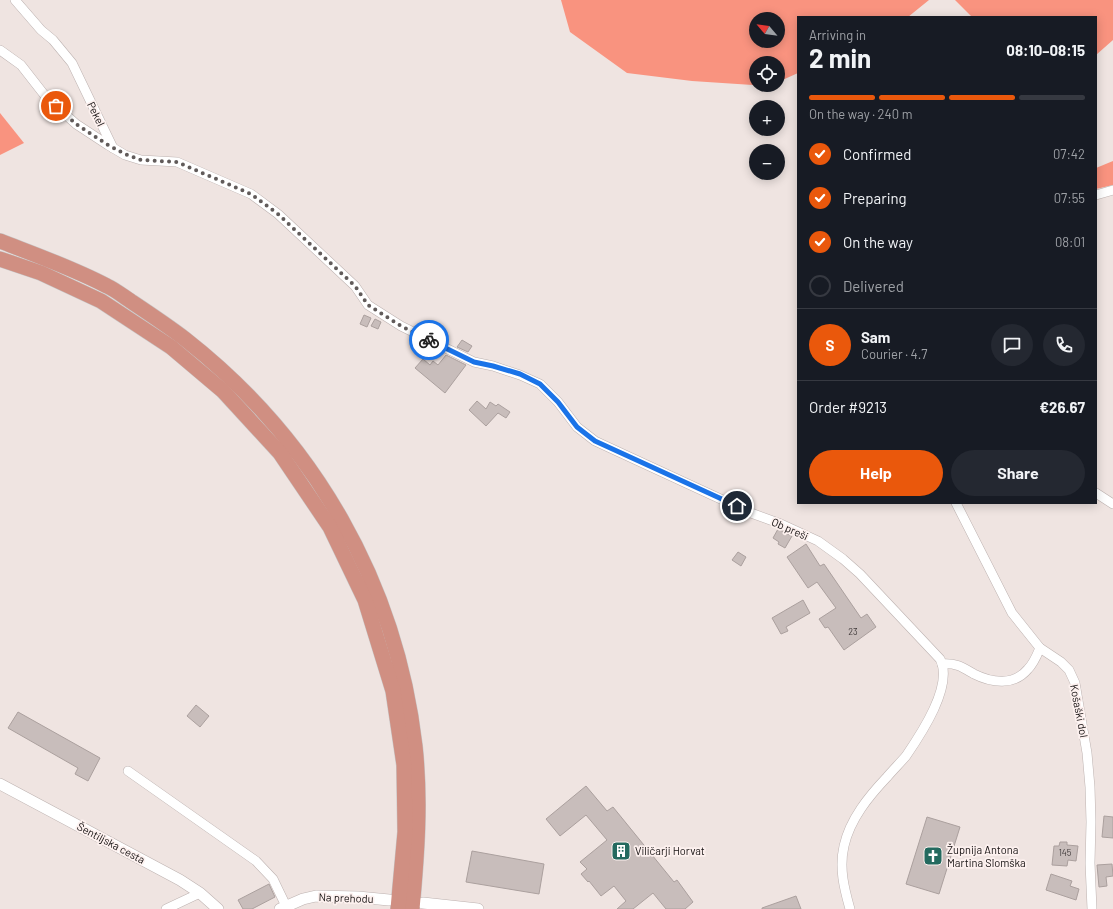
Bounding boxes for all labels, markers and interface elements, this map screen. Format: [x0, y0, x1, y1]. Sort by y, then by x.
north arrow [749, 12, 785, 48]
map controls [749, 12, 785, 180]
text: Arriving in [809, 27, 866, 43]
text: 08:10–08:15 [1006, 41, 1085, 59]
text: 2 min [809, 42, 871, 73]
button: locate [749, 56, 785, 92]
pin [39, 89, 73, 123]
icon: bag [45, 95, 67, 117]
street label: Pekel [85, 99, 108, 128]
button: + [749, 100, 785, 136]
text: On the way · 240 m [809, 106, 912, 122]
icon: check [809, 143, 831, 165]
button: − [749, 144, 785, 180]
text: Confirmed [843, 145, 911, 163]
text: 07:42 [1053, 146, 1085, 162]
icon: check [809, 187, 831, 209]
text: Preparing [843, 189, 907, 207]
text: 07:55 [1054, 190, 1085, 206]
icon: check [809, 231, 831, 253]
text: On the way [843, 233, 913, 251]
text: 08:01 [1055, 234, 1085, 250]
text: Delivered [843, 277, 904, 295]
courier [409, 320, 449, 360]
button: chat [991, 324, 1033, 366]
button: phone [1043, 324, 1085, 366]
text: Sam [861, 328, 890, 346]
icon: bike [418, 329, 440, 351]
text: S [826, 336, 834, 354]
text: Courier · 4.7 [861, 346, 928, 362]
text: Order #9213 [809, 398, 887, 416]
text: €26.67 [1039, 398, 1085, 416]
button: Help [809, 450, 943, 496]
button: Share [951, 450, 1085, 496]
pin [720, 489, 754, 523]
icon: home [726, 495, 748, 517]
street label: Ob preši [770, 515, 811, 542]
house number: 23 [848, 626, 858, 637]
street label: Košaški dol [1068, 683, 1091, 739]
street label: Šentiljska cesta [75, 819, 147, 866]
building icon: Viličarji Horvat [610, 840, 632, 862]
place label: Župnija Antona Martina Slomška [947, 843, 1026, 869]
place label: Viličarji Horvat [635, 844, 705, 857]
church icon: Župnija Antona Martina Slomška [922, 845, 944, 867]
house number: 145 [1059, 847, 1072, 858]
street label: Na prehodu [318, 890, 374, 905]

